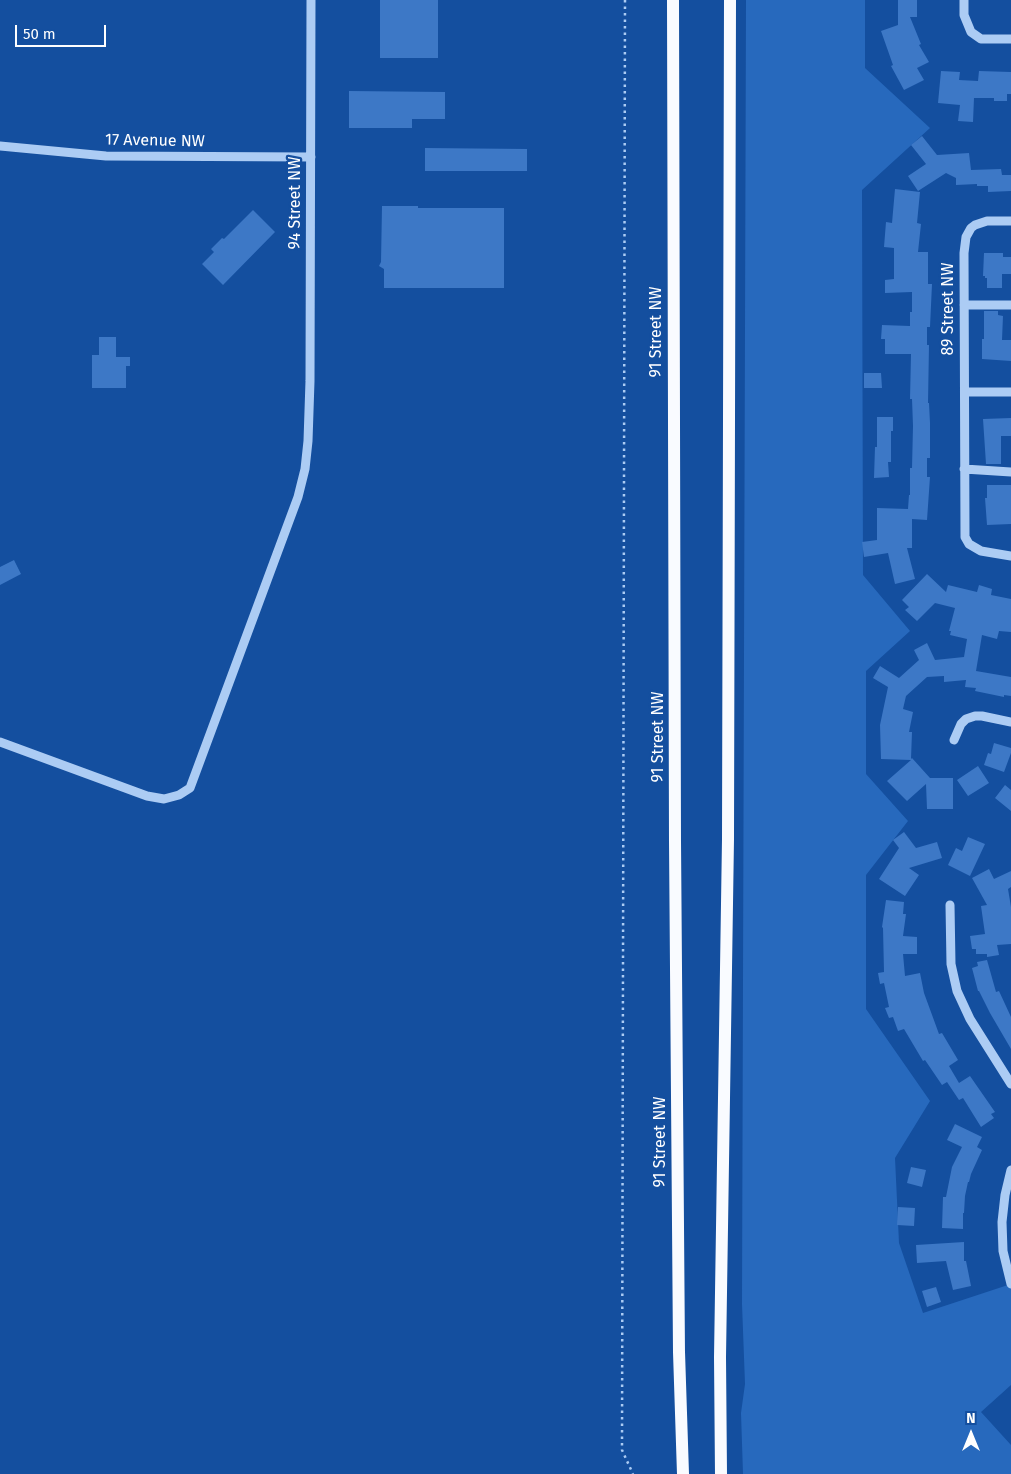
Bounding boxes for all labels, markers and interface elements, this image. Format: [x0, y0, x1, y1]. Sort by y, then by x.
scale bar [18, 15, 109, 47]
text: 50 m [23, 25, 56, 43]
street label: 17 Avenue NW [105, 131, 205, 151]
street label: 94 Street NW [286, 157, 306, 249]
street label: 89 Street NW [939, 263, 959, 355]
street label: 91 Street NW [647, 286, 667, 378]
street label: 91 Street NW [649, 691, 669, 783]
street label: 91 Street NW [651, 1096, 671, 1188]
north arrow [946, 1409, 996, 1459]
text: N [966, 1410, 976, 1427]

